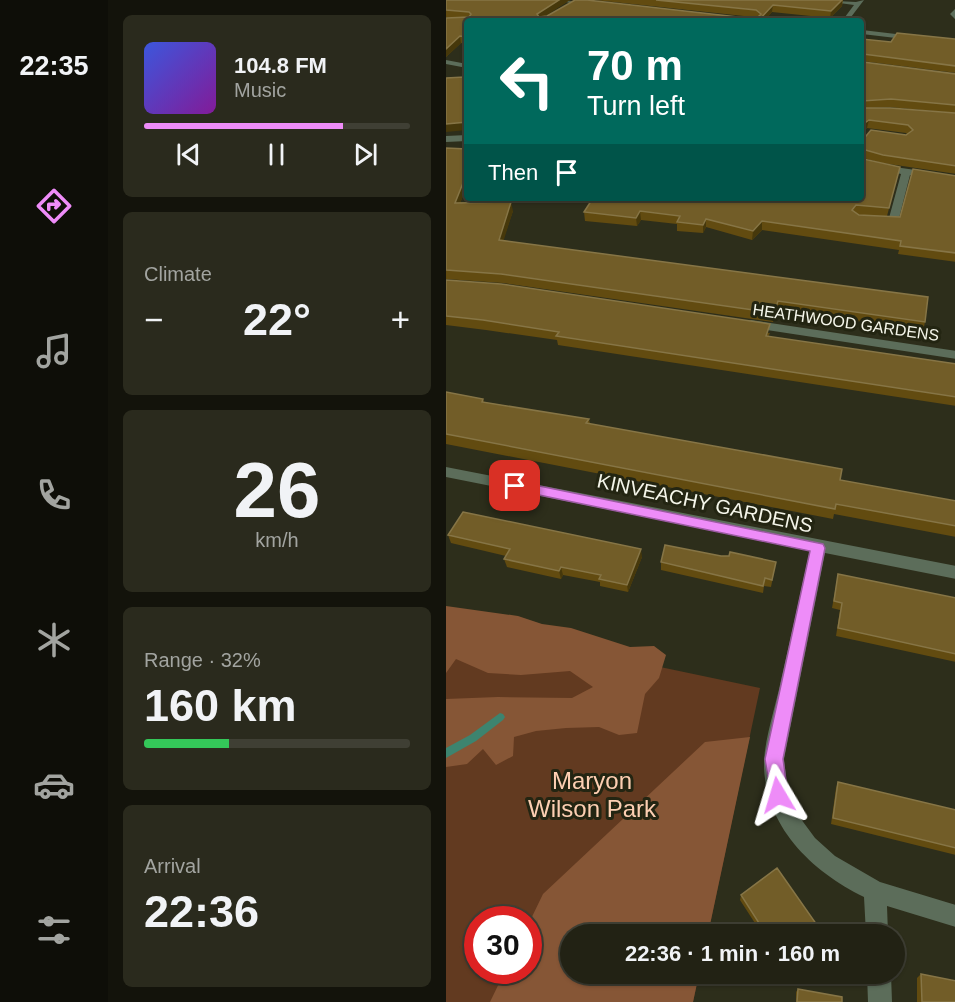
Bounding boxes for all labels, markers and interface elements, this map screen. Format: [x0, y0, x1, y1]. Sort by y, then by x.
icon: left [488, 42, 566, 120]
text: 70 m [587, 42, 683, 89]
text: 22:35 [19, 51, 89, 81]
text: 104.8 FM [234, 53, 327, 78]
text: Music [234, 79, 286, 101]
text: Turn left [587, 91, 685, 121]
icon: previous [172, 138, 205, 171]
icon: pause [260, 138, 293, 171]
icon: next [349, 138, 382, 171]
icon: arrive [550, 156, 583, 189]
text: Then [488, 160, 538, 185]
icon: directions [33, 185, 75, 227]
text: Climate [144, 263, 212, 285]
text: 22° [243, 294, 311, 345]
text: − [144, 301, 163, 338]
text: + [391, 301, 410, 338]
street label: HEATHWOOD GARDENS [752, 301, 940, 344]
icon: music [33, 330, 75, 372]
text: 26 [234, 446, 320, 534]
pin [489, 460, 540, 511]
icon: arrive [498, 469, 531, 502]
street label: KINVEACHY GARDENS [595, 469, 815, 537]
icon: phone [33, 474, 75, 516]
text: km/h [255, 529, 299, 551]
icon: climate [33, 619, 75, 661]
text: Range · 32% [144, 649, 261, 671]
text: 160 km [144, 680, 297, 731]
position arrow [746, 763, 810, 827]
icon: car [33, 764, 75, 806]
park label: Maryon Wilson Park [528, 767, 657, 822]
text: Arrival [144, 855, 201, 877]
text: 22:36 [144, 886, 259, 937]
speed limit sign: 30 [464, 906, 542, 984]
icon: filters [33, 909, 75, 951]
text: 22:36 · 1 min · 160 m [625, 941, 840, 966]

